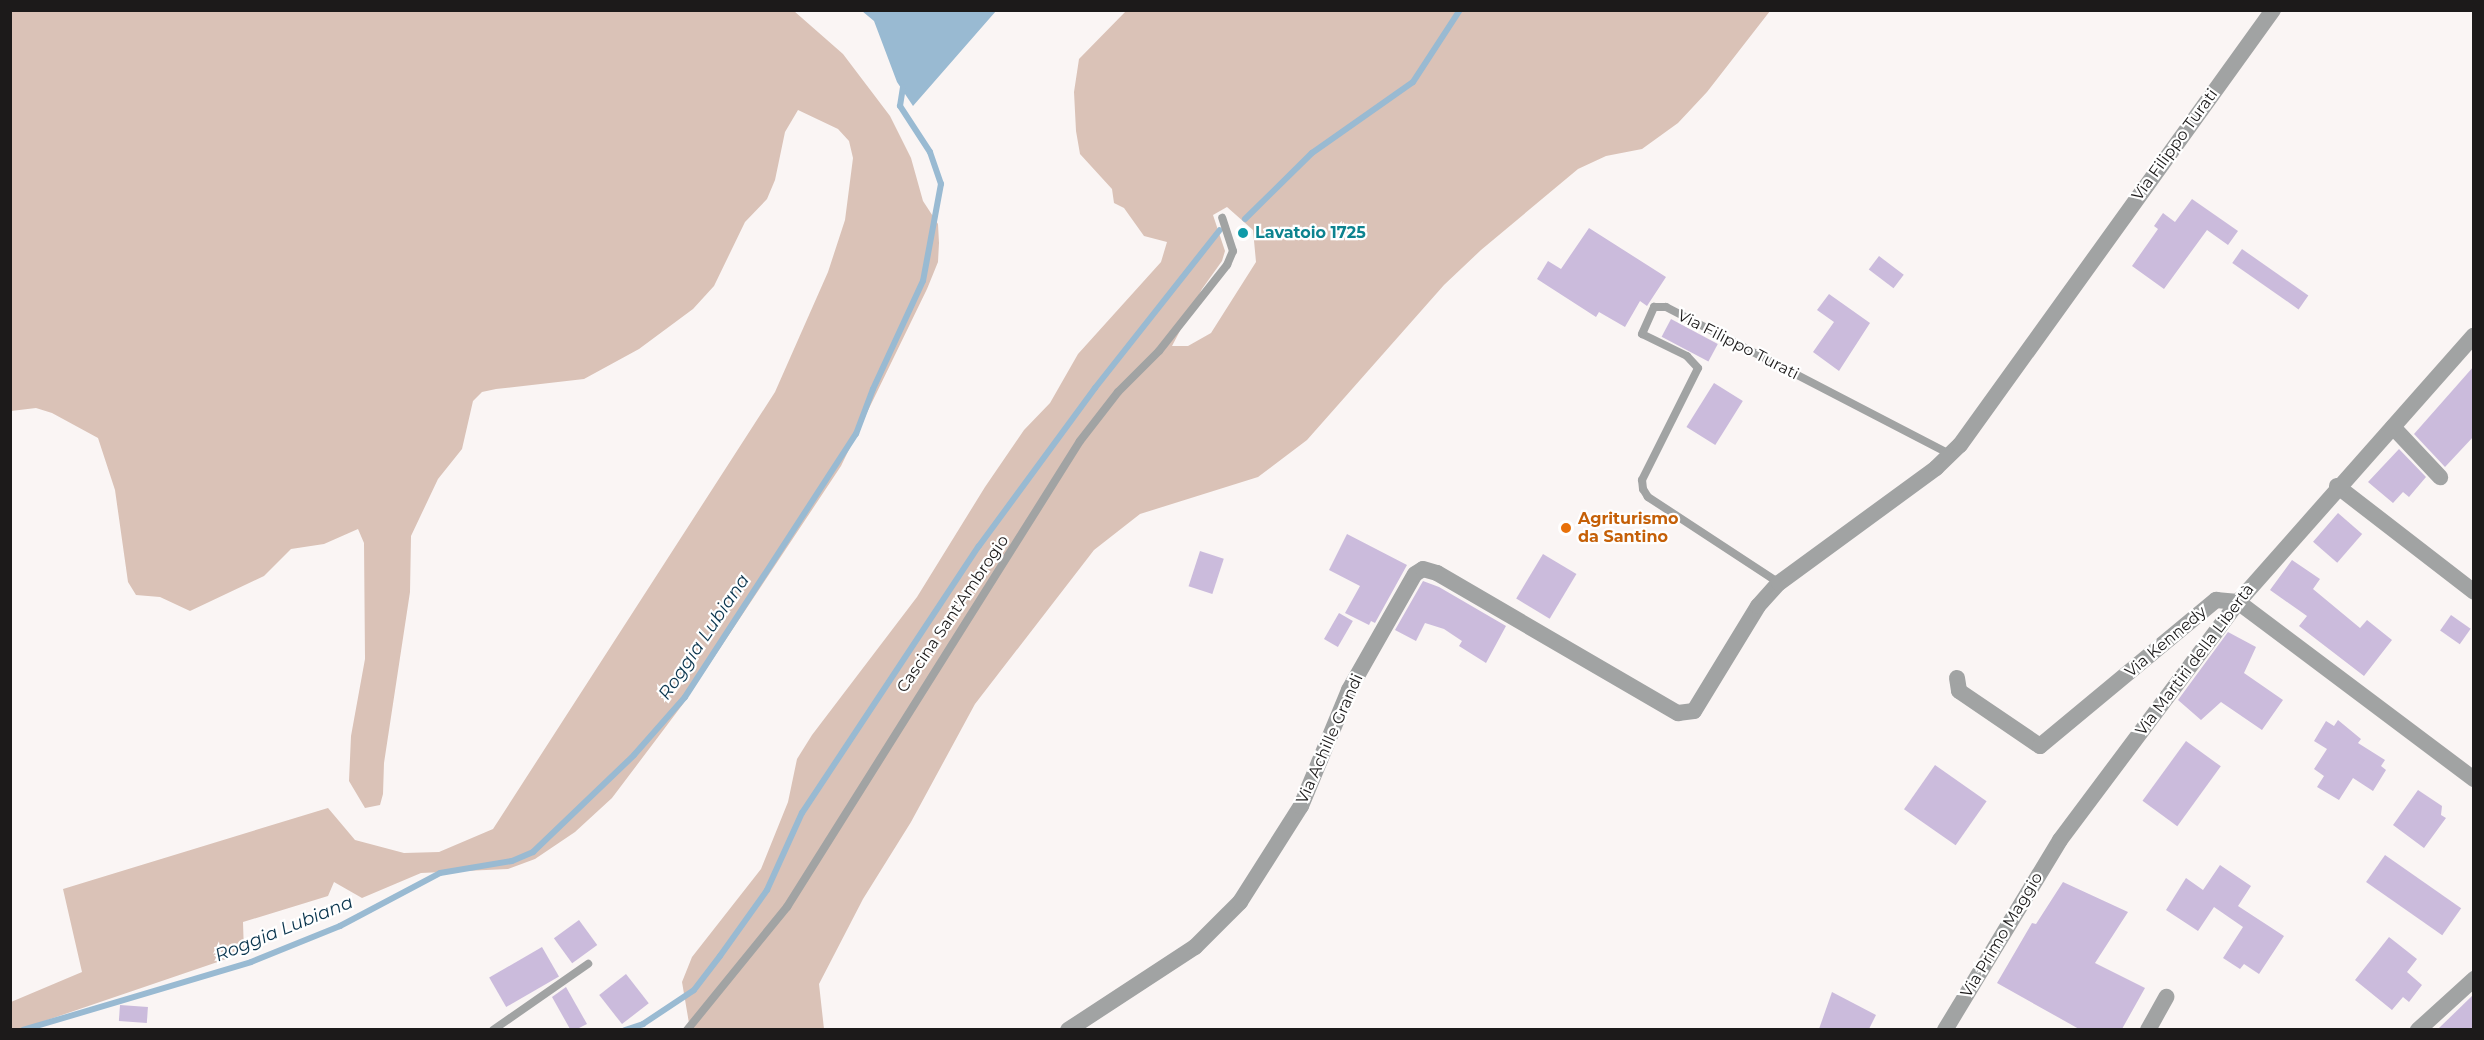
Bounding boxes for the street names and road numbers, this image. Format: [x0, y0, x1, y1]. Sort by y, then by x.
street label: Via Filippo Turati [2128, 85, 2222, 205]
street label: Via Filippo Turati [1674, 306, 1802, 384]
street label: Cascina Sant'Ambrogio [893, 532, 1013, 696]
street label: Via Martiri della Libertà [2132, 580, 2258, 740]
street label: Via Kennedy [2121, 602, 2211, 682]
street label: Via Achille Grandi [1293, 671, 1367, 807]
street label: Via Primo Maggio [1957, 869, 2047, 1001]

